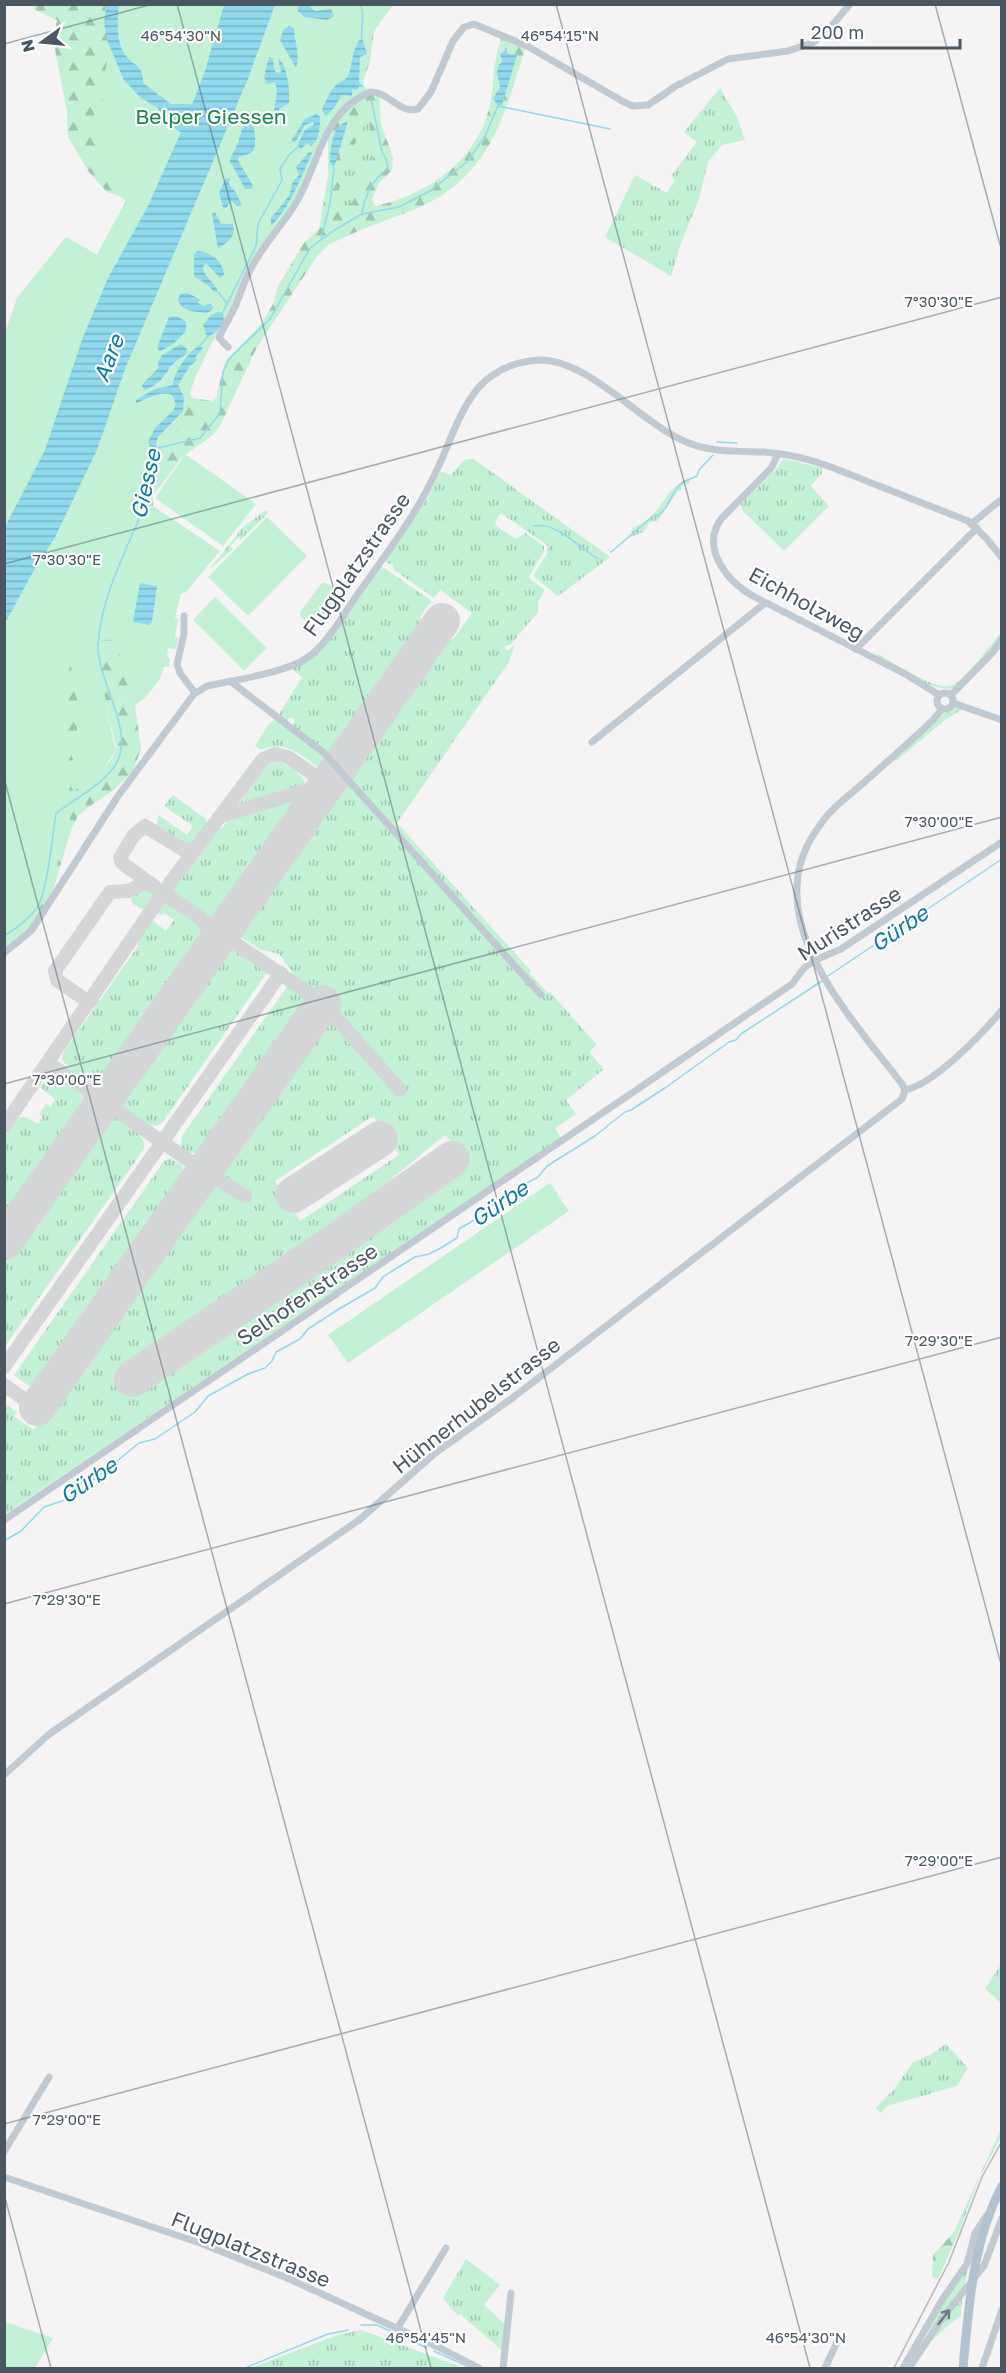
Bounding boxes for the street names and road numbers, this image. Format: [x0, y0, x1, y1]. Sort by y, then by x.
street label: Flugplatzstrasse [297, 487, 415, 641]
street label: Eichholzweg [745, 561, 869, 645]
street label: Muristrasse [792, 880, 906, 966]
street label: Selhofenstrasse [232, 1237, 382, 1351]
street label: Hühnerhubelstrasse [387, 1331, 565, 1479]
street label: Flugplatzstrasse [168, 2205, 334, 2293]

